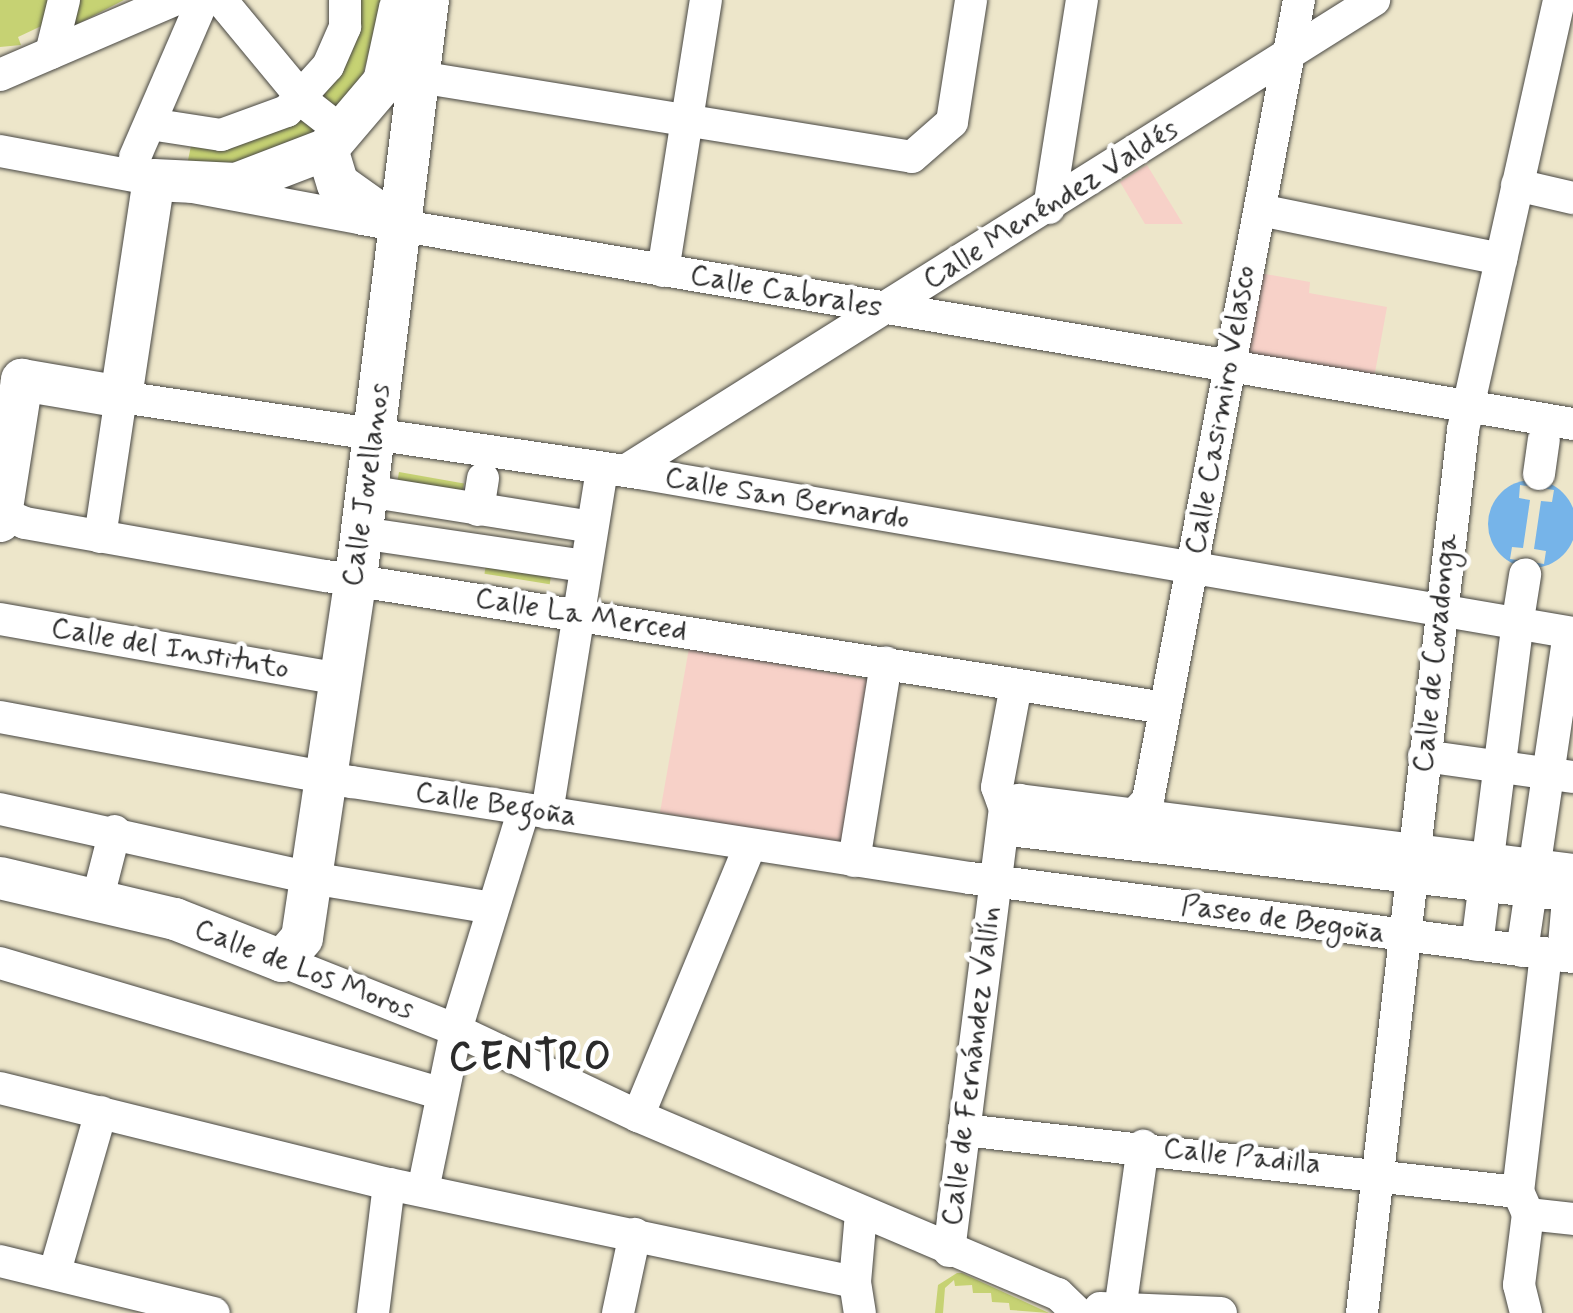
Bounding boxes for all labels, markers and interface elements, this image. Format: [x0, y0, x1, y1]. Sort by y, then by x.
street label: Calle Menéndez Valdés [917, 112, 1185, 298]
street label: Calle Cabrales [689, 258, 883, 326]
street label: Calle Casimiro Velasco [1178, 264, 1264, 556]
street label: Calle Jovellanos [335, 381, 399, 589]
street label: Calle San Bernardo [660, 459, 914, 539]
street label: Calle de Covadonga [1405, 529, 1467, 777]
street label: Calle La Merced [476, 581, 686, 649]
street label: Calle del Instituto [52, 611, 288, 687]
street label: Calle Begoña [413, 774, 579, 836]
street label: Paseo de Begoña [1178, 888, 1388, 952]
street label: Calle de Fernández Vallín [934, 901, 1010, 1231]
street label: Calle de Los Moros [186, 911, 422, 1029]
district label: CENTRO [446, 1034, 616, 1082]
street label: Calle Padilla [1161, 1131, 1323, 1183]

